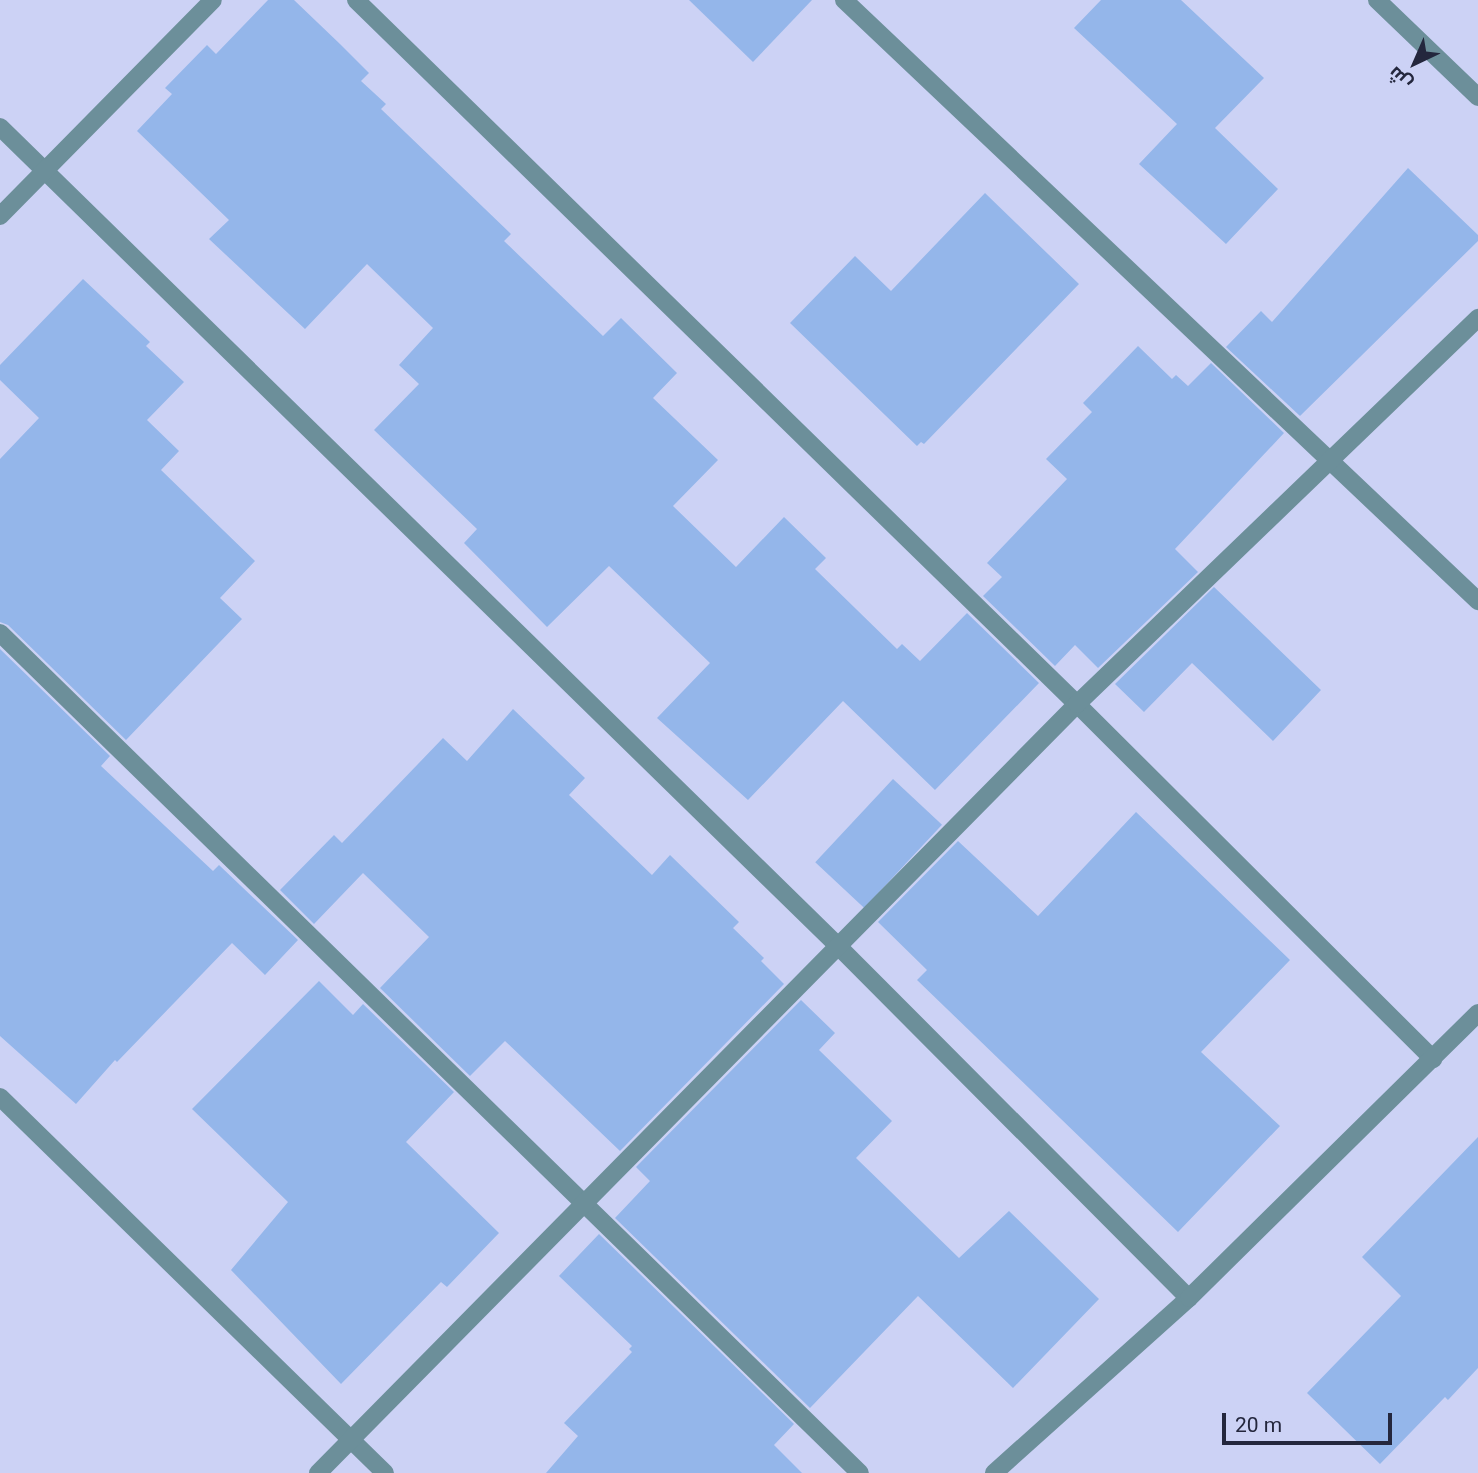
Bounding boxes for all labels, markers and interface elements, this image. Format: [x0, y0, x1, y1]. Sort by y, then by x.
north arrow [1380, 28, 1450, 98]
text: ش [1383, 62, 1417, 95]
scale bar [1226, 1400, 1396, 1444]
text: 20 m [1235, 1413, 1282, 1437]

